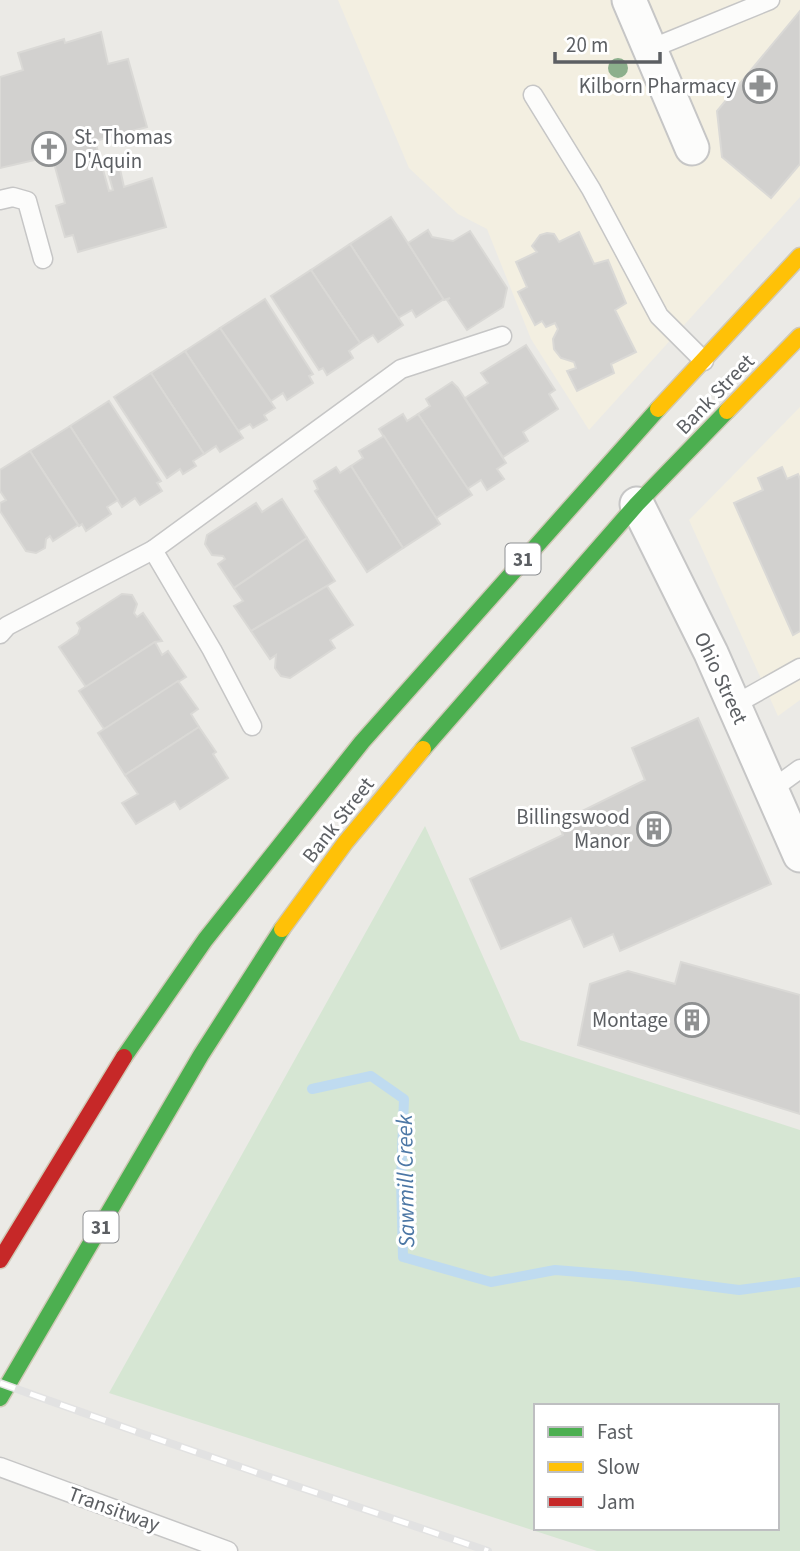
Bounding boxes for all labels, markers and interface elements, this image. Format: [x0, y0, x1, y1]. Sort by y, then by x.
scale bar [555, 21, 660, 65]
text: 20 m [566, 30, 608, 60]
pharmacy icon: Kilborn Pharmacy [741, 67, 779, 105]
place label: Kilborn Pharmacy [579, 71, 736, 101]
place label: St. Thomas D'Aquin [74, 122, 172, 176]
church icon: St. Thomas D'Aquin [30, 130, 68, 168]
street label: Bank Street [669, 347, 761, 441]
road number: 31 [505, 544, 540, 574]
street label: Ohio Street [687, 627, 755, 729]
street label: Bank Street [295, 771, 381, 869]
place label: Billingswood Manor [516, 802, 631, 856]
building icon: Billingswood Manor [635, 810, 673, 848]
building icon: Montage [673, 1001, 711, 1039]
place label: Montage [592, 1005, 668, 1035]
water label: Sawmill Creek [388, 1113, 423, 1248]
road number: 31 [84, 1212, 119, 1242]
legend [534, 1404, 779, 1530]
text: Fast [597, 1417, 633, 1447]
text: Slow [597, 1452, 640, 1482]
street label: Transitway [64, 1479, 164, 1539]
text: Jam [597, 1487, 635, 1517]

